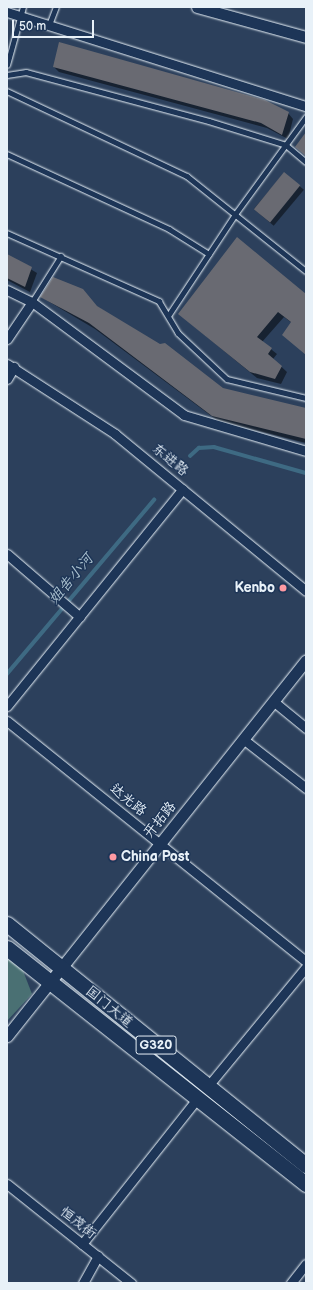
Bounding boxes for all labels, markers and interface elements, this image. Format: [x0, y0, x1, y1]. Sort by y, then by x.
scale bar [14, 12, 96, 38]
text: 50 m [19, 19, 46, 34]
street label: 东进路 [148, 440, 192, 480]
water label: 姐告小河 [45, 550, 97, 608]
place label: Kenbo [234, 580, 275, 596]
marker: Kenbo [278, 583, 288, 593]
street label: 达光路 [106, 780, 150, 820]
street label: 开拓路 [140, 798, 180, 842]
place label: China Post [121, 849, 189, 865]
marker: China Post [108, 852, 118, 862]
street label: 国门大道 [82, 983, 136, 1031]
road number: G320 [135, 1034, 177, 1056]
street label: 恒茂街 [56, 1203, 100, 1243]

